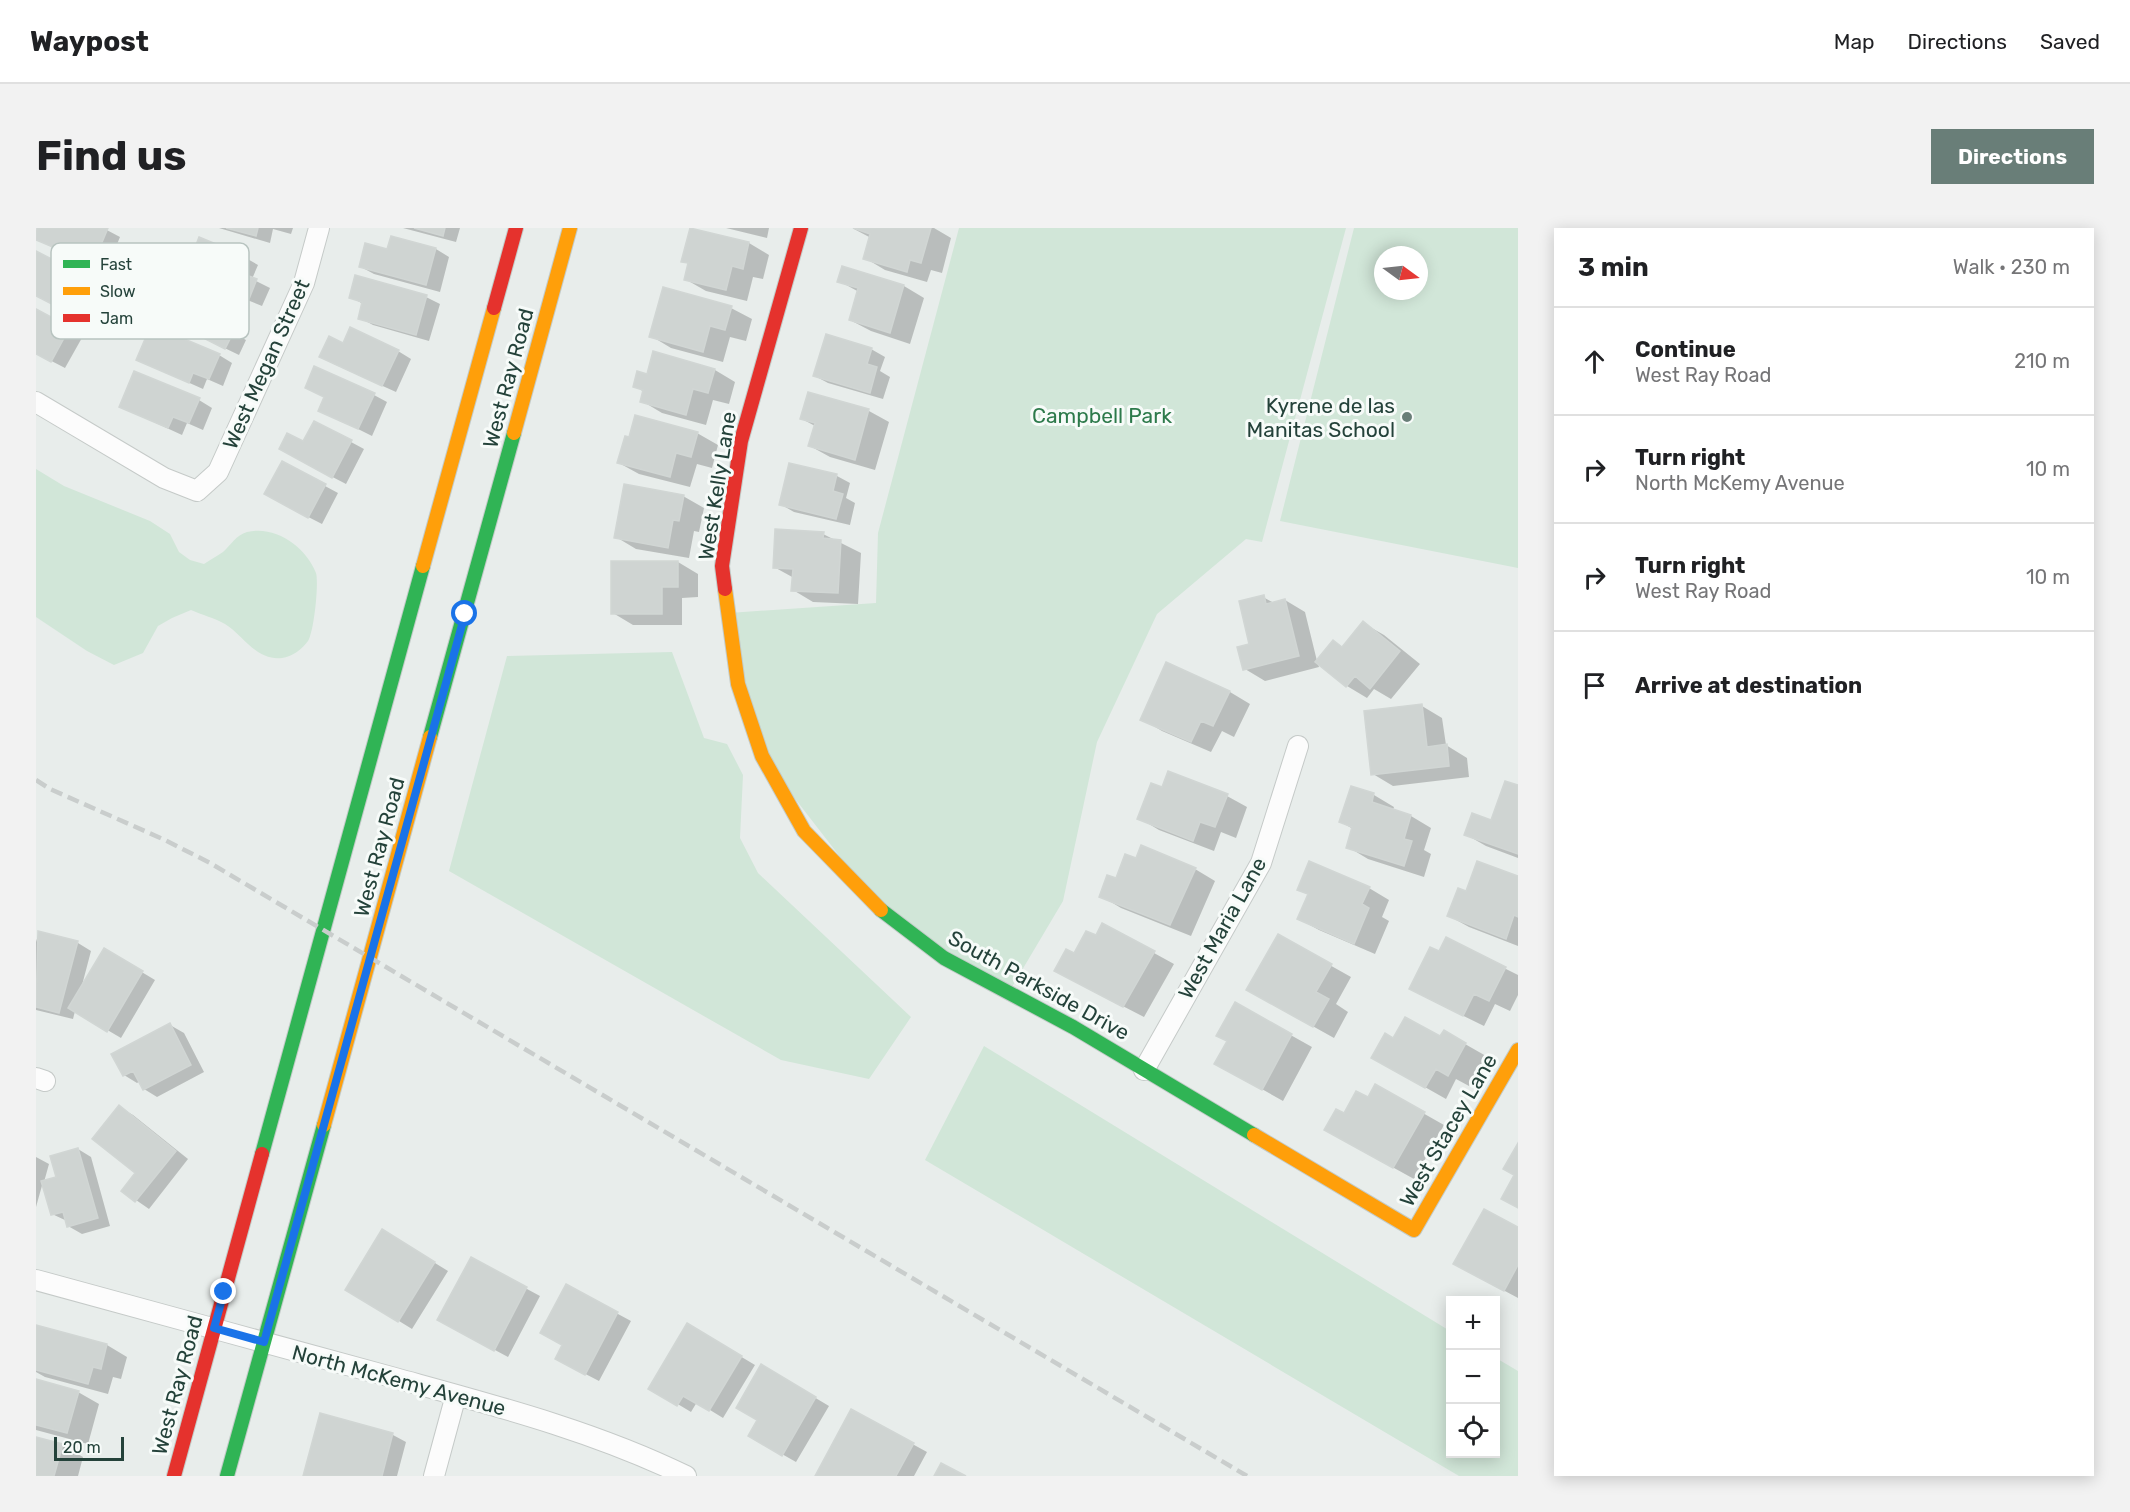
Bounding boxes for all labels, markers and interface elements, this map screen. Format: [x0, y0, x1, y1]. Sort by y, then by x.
text: Waypost [30, 25, 149, 58]
text: Map [1834, 29, 1875, 54]
text: Directions [1908, 29, 2007, 54]
text: Saved [2040, 29, 2100, 54]
button: Directions [1931, 129, 2094, 184]
text: Find us [36, 131, 187, 181]
legend [51, 243, 249, 339]
north arrow [1374, 246, 1428, 300]
text: 3 min [1578, 252, 1649, 283]
text: Fast [100, 255, 132, 274]
text: Walk · 230 m [1953, 255, 2070, 279]
street label: West Megan Street [217, 275, 315, 453]
text: Slow [100, 282, 136, 301]
street label: West Ray Road [477, 306, 539, 450]
text: Jam [100, 309, 133, 328]
text: Continue [1635, 336, 1736, 363]
icon: ahead [1578, 345, 1611, 378]
text: 210 m [2014, 349, 2070, 373]
text: West Ray Road [1635, 363, 1771, 387]
place label: Kyrene de las Manitas School [1247, 393, 1395, 442]
park label: Campbell Park [1032, 403, 1172, 428]
street label: West Kelly Lane [693, 410, 741, 562]
marker: Kyrene de las Manitas School [1400, 410, 1414, 424]
text: Turn right [1635, 444, 1745, 471]
icon: right [1578, 453, 1611, 486]
text: 10 m [2026, 457, 2070, 481]
text: North McKemy Avenue [1635, 471, 1845, 495]
text: Turn right [1635, 552, 1745, 579]
icon: right [1578, 561, 1611, 594]
text: 10 m [2026, 565, 2070, 589]
text: West Ray Road [1635, 579, 1771, 603]
route start [451, 600, 477, 626]
icon: arrive [1578, 669, 1611, 702]
text: Arrive at destination [1635, 672, 1862, 699]
street label: West Ray Road [348, 775, 410, 919]
street label: West Maria Lane [1173, 853, 1271, 1003]
street label: South Parkside Drive [944, 925, 1134, 1045]
street label: West Stacey Lane [1394, 1049, 1502, 1211]
route end [210, 1278, 236, 1304]
map controls [1446, 1296, 1500, 1458]
button: + [1446, 1296, 1500, 1350]
street label: West Ray Road [146, 1313, 208, 1457]
street label: North McKemy Avenue [289, 1339, 509, 1421]
button: − [1446, 1350, 1500, 1404]
button: locate [1446, 1404, 1500, 1458]
scale bar [54, 1434, 124, 1462]
text: 20 m [63, 1438, 101, 1457]

